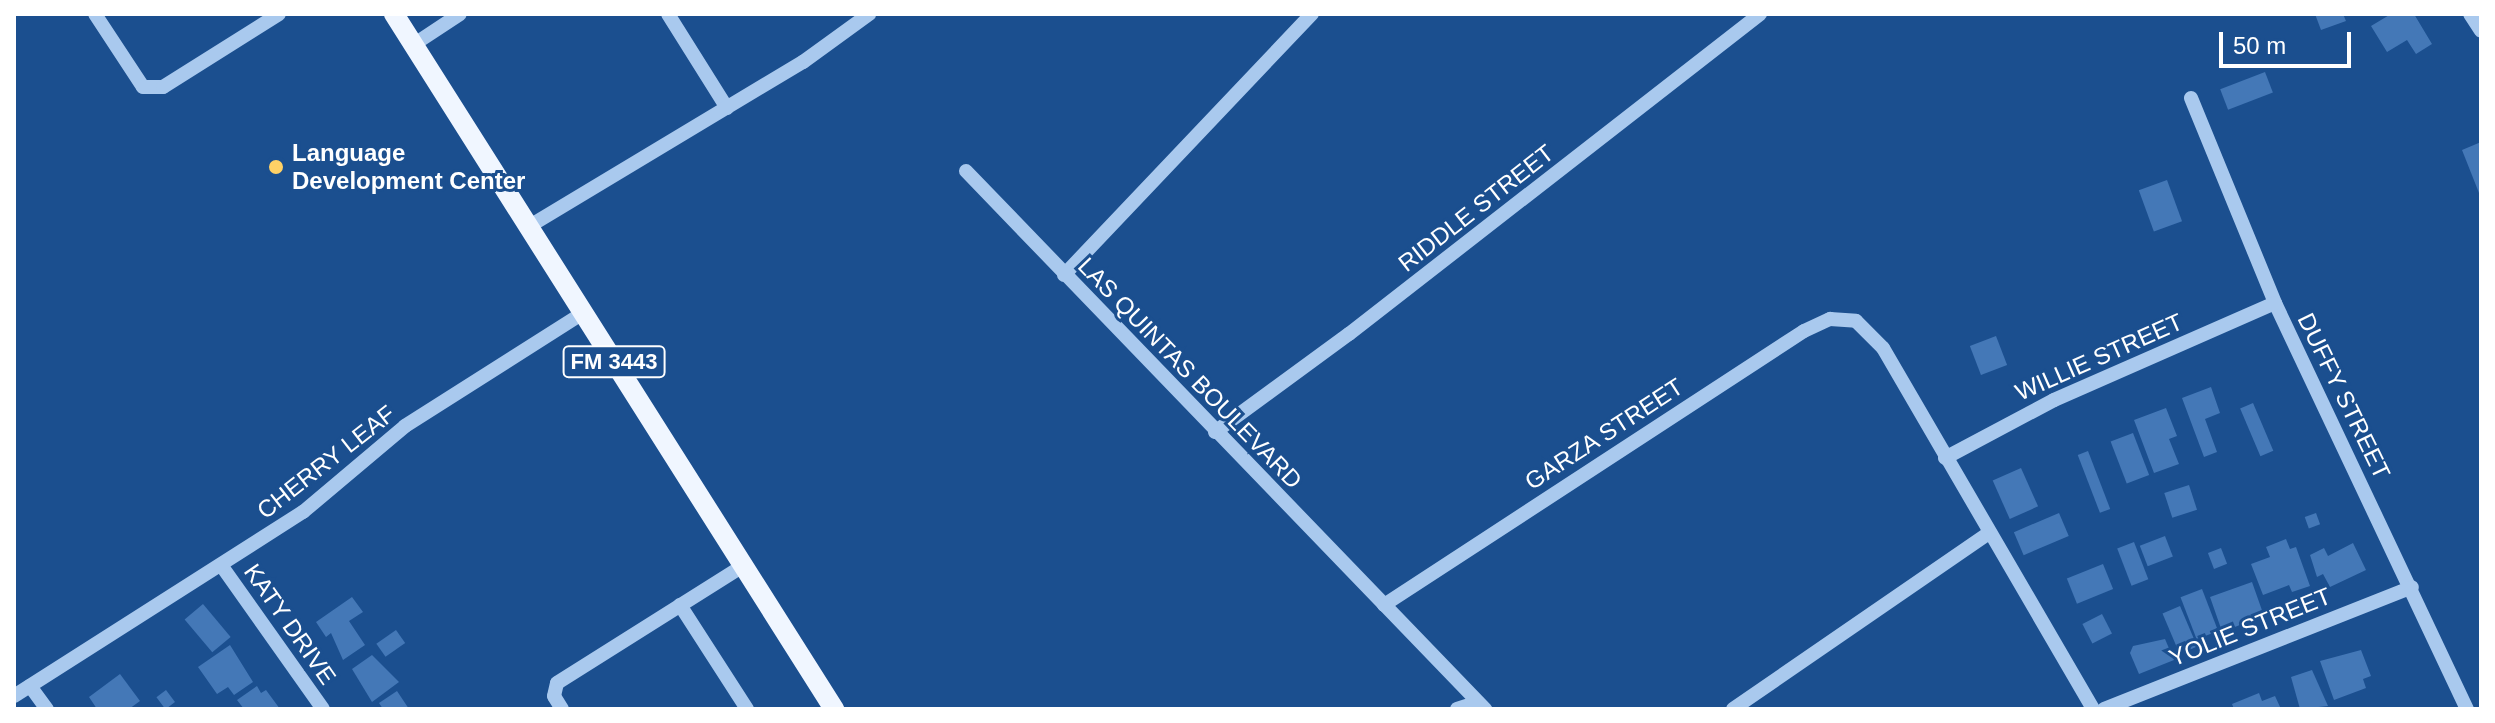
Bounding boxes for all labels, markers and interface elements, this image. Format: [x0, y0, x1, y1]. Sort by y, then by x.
scale bar [2223, 16, 2355, 66]
text: 50 m [2233, 32, 2286, 59]
street label: RIDDLE STREET [1393, 138, 1559, 278]
place label: Language Development Center [292, 139, 525, 195]
marker: Language Development Center [267, 158, 285, 176]
street label: LAS QUINTAS BOULEVARD [1072, 252, 1308, 494]
street label: WILLIE STREET [2011, 307, 2187, 407]
street label: DUFFY STREET [2291, 308, 2397, 484]
road number: FM 3443 [562, 344, 666, 380]
street label: GARZA STREET [1519, 372, 1689, 496]
street label: CHERRY LEAF [251, 399, 401, 525]
street label: KATY DRIVE [238, 558, 342, 690]
street label: YOLIE STREET [2165, 581, 2335, 673]

